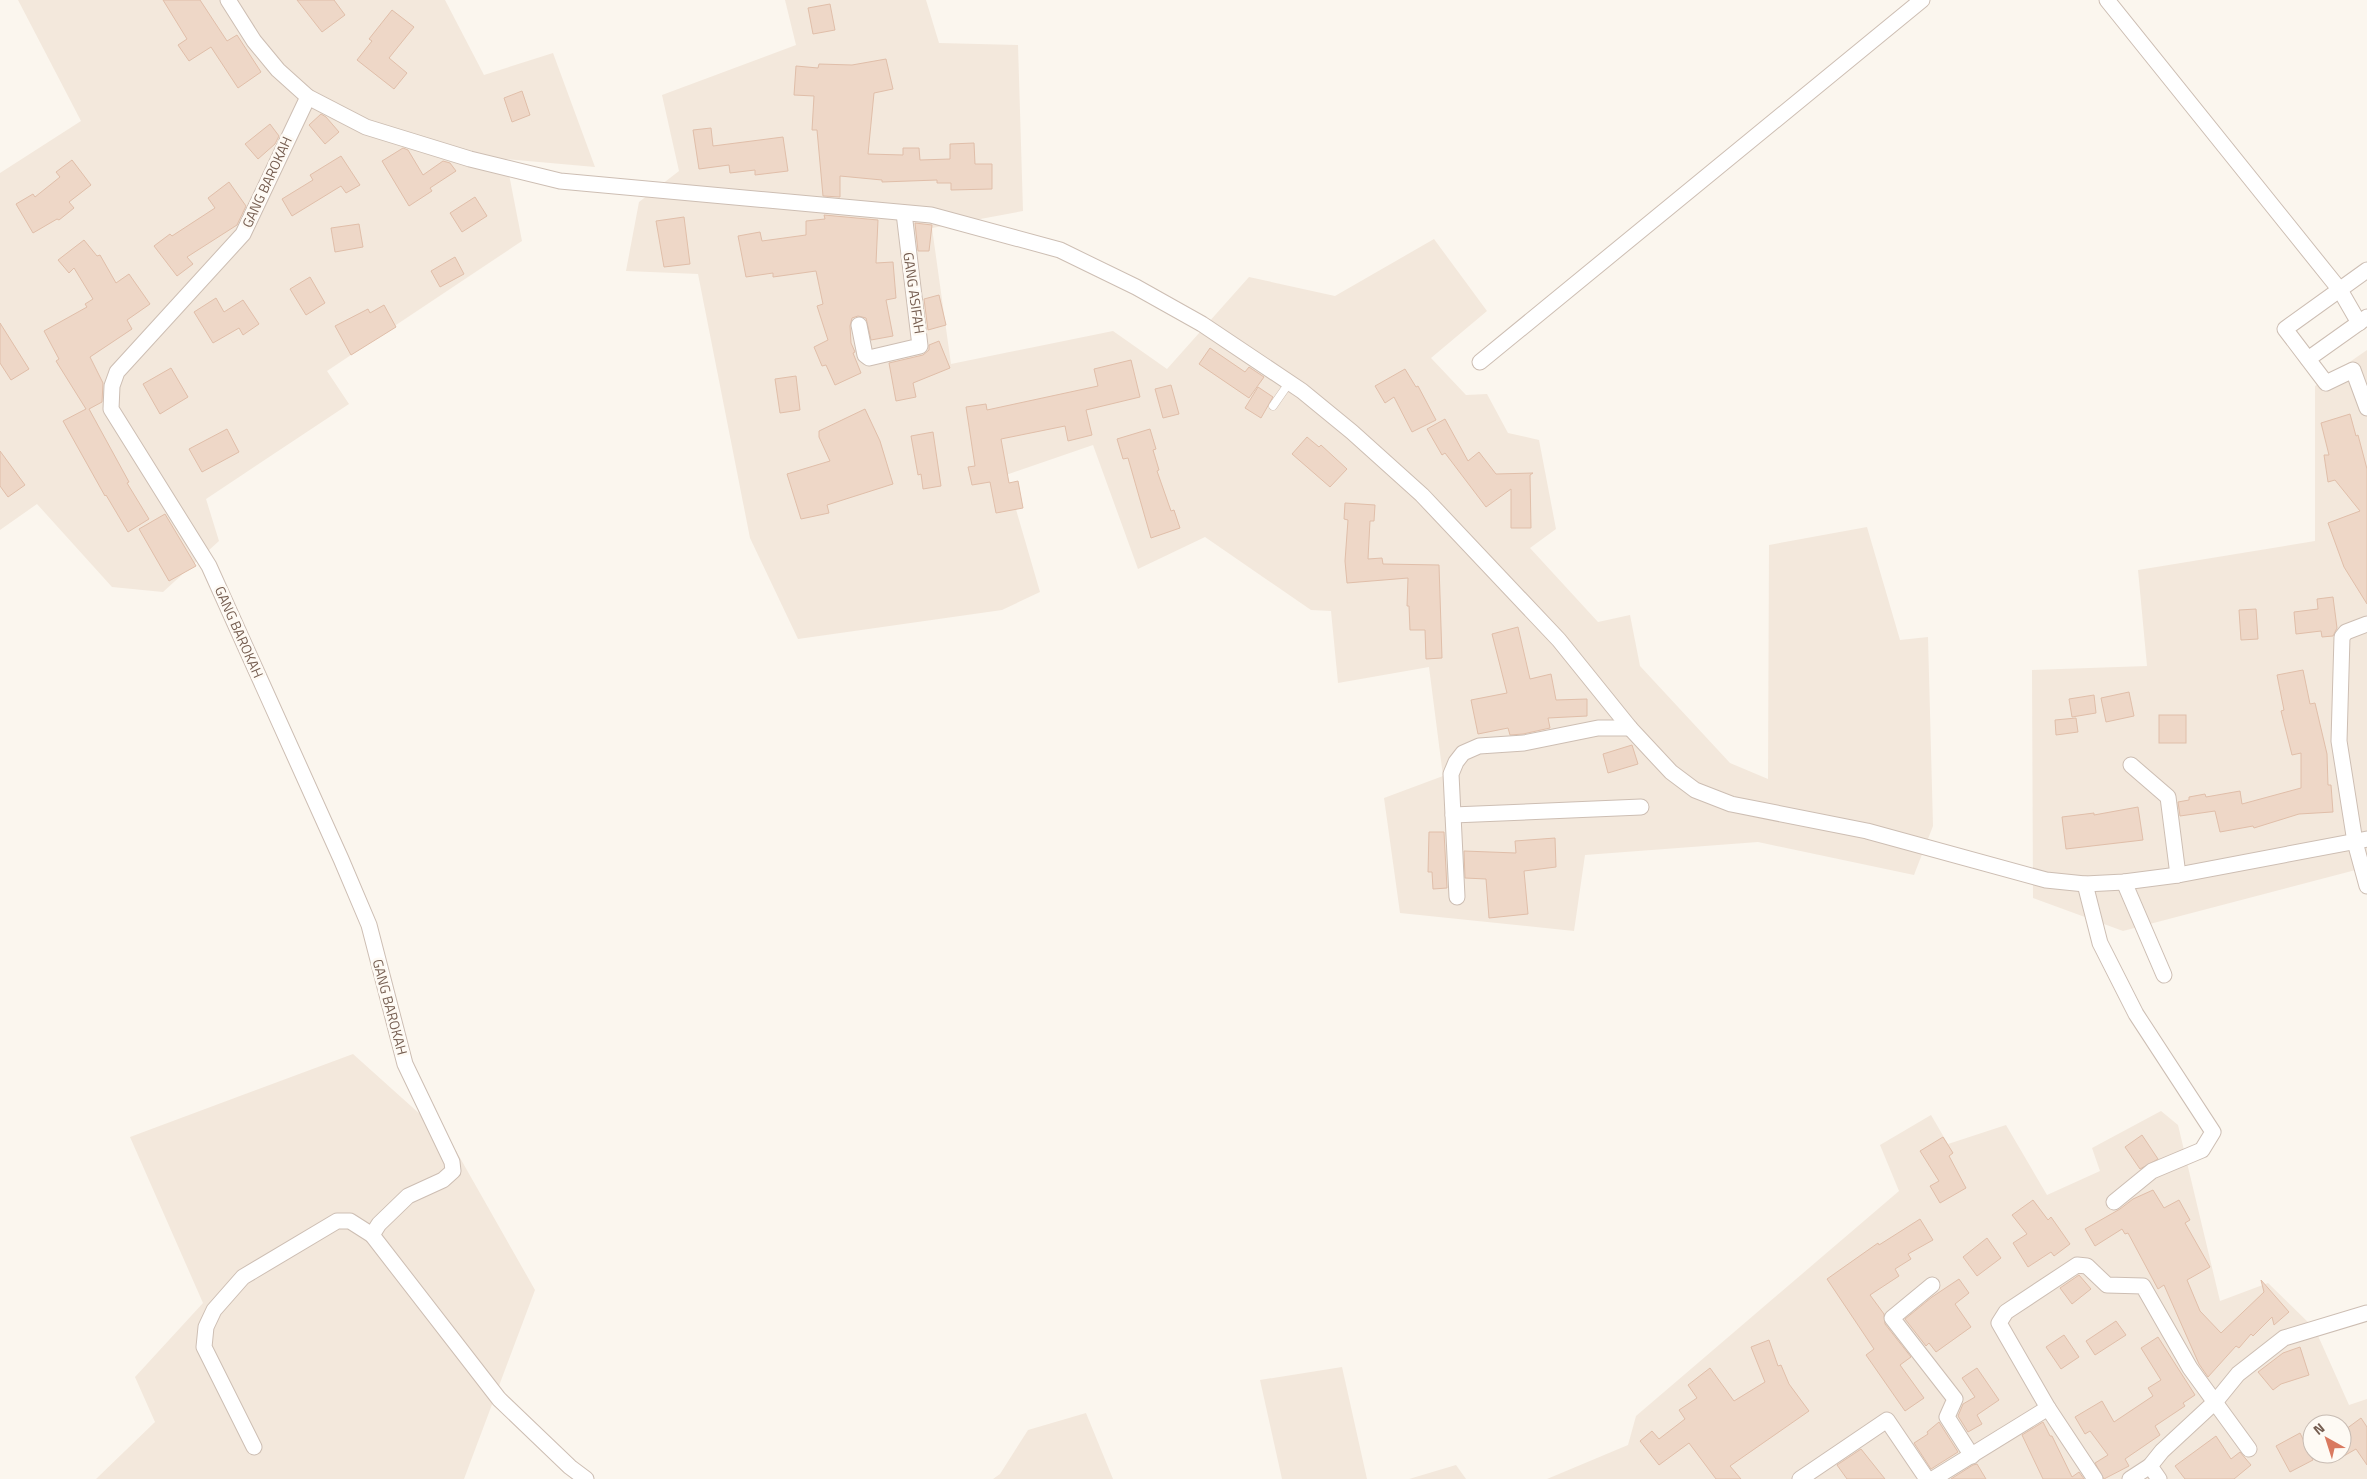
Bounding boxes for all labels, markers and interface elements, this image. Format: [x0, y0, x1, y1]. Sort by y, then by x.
street label: GANG BAROKAH [236, 133, 297, 231]
street label: GANG ASIFAH [898, 251, 931, 335]
street label: GANG BAROKAH [210, 582, 269, 681]
street label: GANG BAROKAH [368, 957, 413, 1057]
north arrow [2302, 1414, 2352, 1464]
text: N [2308, 1417, 2329, 1440]

